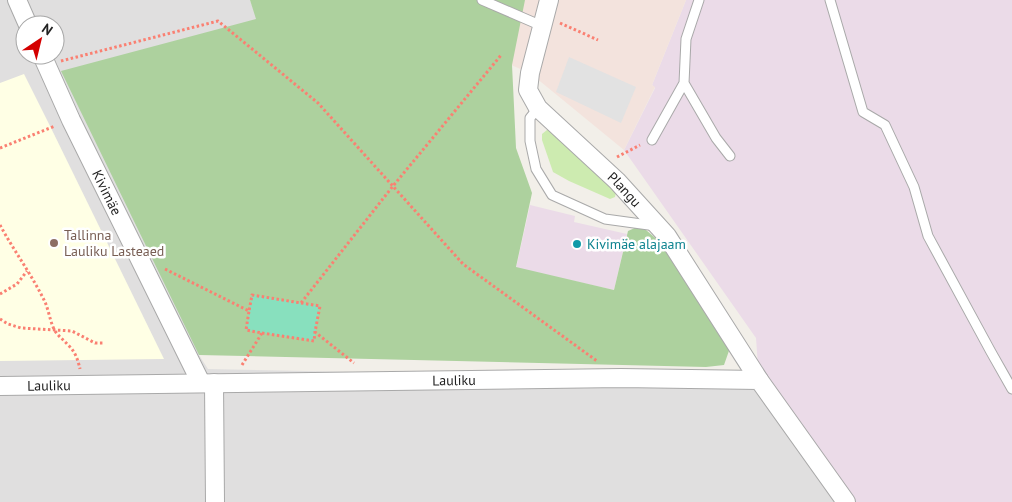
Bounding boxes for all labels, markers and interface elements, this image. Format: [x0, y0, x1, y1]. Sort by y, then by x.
north arrow [15, 15, 65, 65]
text: N [39, 19, 56, 39]
street label: Kivimäe [88, 167, 126, 218]
street label: Plangu [604, 168, 645, 211]
place label: Tallinna Lauliku Lasteaed [64, 226, 164, 260]
place label: Kivimäe alajaam [587, 235, 686, 253]
marker: Tallinna Lauliku Lasteaed [48, 237, 60, 249]
marker: Kivimäe alajaam [571, 238, 583, 250]
street label: Lauliku [432, 371, 476, 389]
street label: Lauliku [27, 376, 71, 395]

